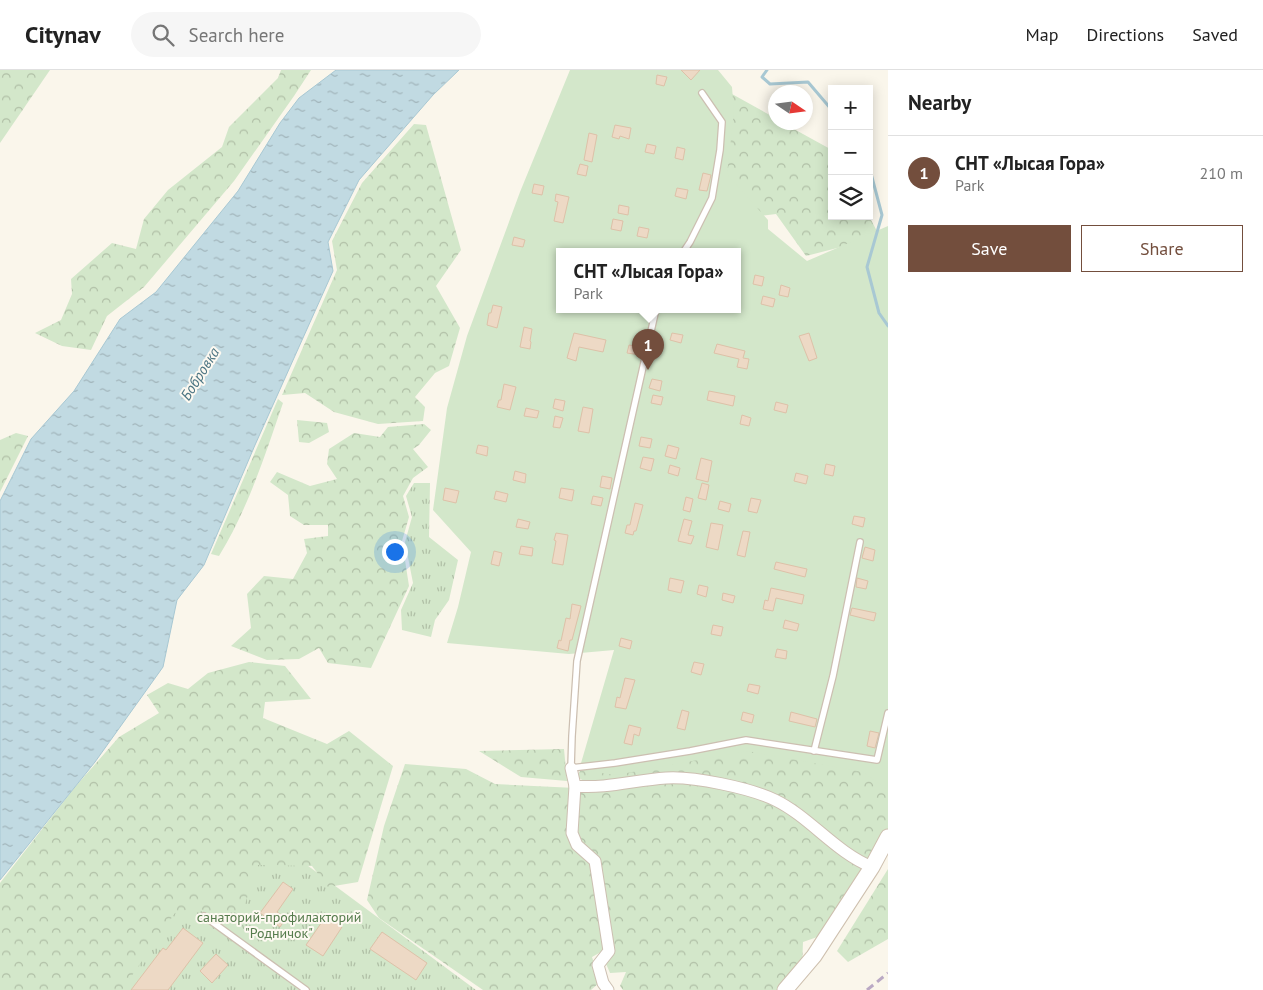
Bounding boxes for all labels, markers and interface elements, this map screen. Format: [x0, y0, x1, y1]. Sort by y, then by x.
search box [131, 12, 481, 57]
text: Citynav [25, 19, 101, 50]
icon: search [149, 21, 177, 49]
text: Search here [189, 23, 284, 47]
text: Map [1026, 23, 1058, 46]
text: Directions [1086, 23, 1164, 46]
text: Saved [1192, 23, 1238, 46]
north arrow [768, 85, 813, 130]
map controls [828, 85, 873, 220]
button: + [828, 85, 873, 130]
text: Nearby [908, 89, 971, 116]
button: − [828, 130, 873, 175]
text: СНТ «Лысая Гора» [955, 151, 1105, 175]
text: 1 [919, 163, 929, 183]
text: 210 m [1200, 163, 1243, 183]
button: layers [828, 175, 873, 220]
text: Park [955, 175, 984, 195]
button: Save [908, 225, 1071, 272]
button: Share [1081, 225, 1243, 272]
popup [556, 248, 741, 313]
text: СНТ «Лысая Гора» [574, 259, 723, 283]
text: Park [574, 283, 603, 303]
pin: 1 [632, 329, 664, 370]
water label: Бобровка [176, 343, 224, 404]
your location [382, 539, 408, 565]
park label: санаторий-профилакторий "Родничок" [197, 908, 361, 942]

